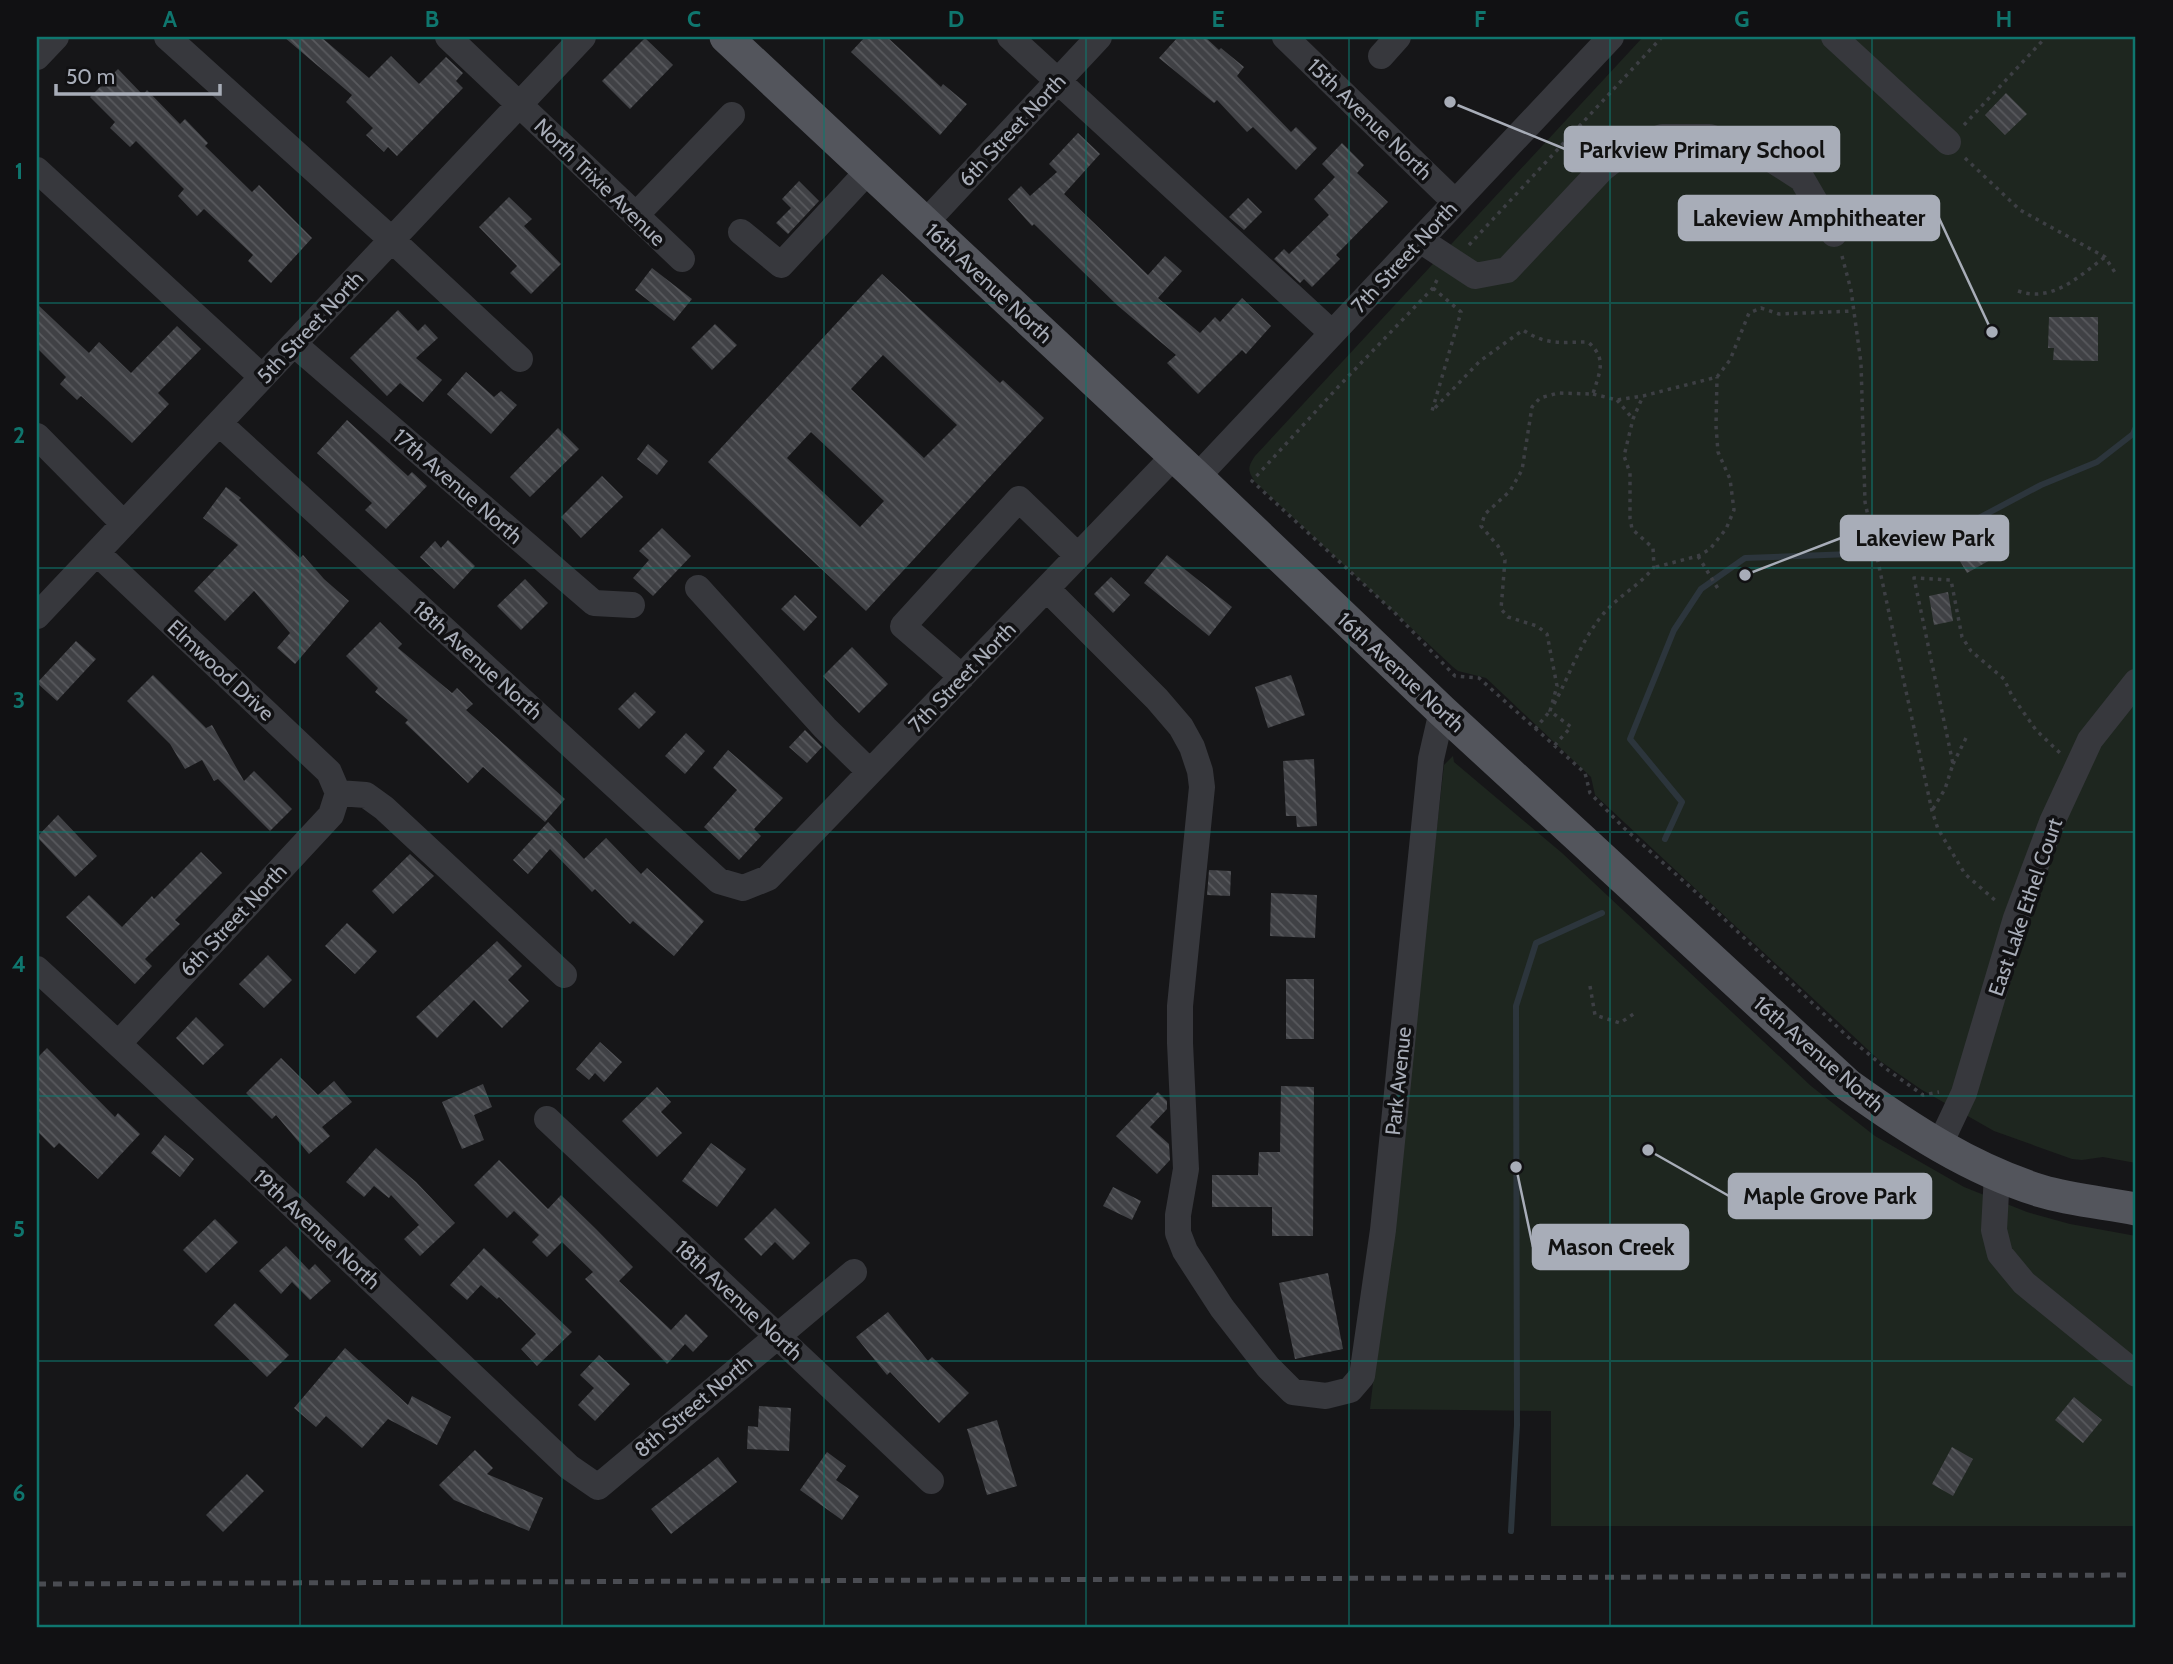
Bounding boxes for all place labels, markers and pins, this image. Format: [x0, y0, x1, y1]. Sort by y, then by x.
callout: Parkview Primary School [1565, 127, 1839, 171]
callout: Lakeview Amphitheater [1679, 196, 1939, 240]
callout: Lakeview Park [1841, 516, 2008, 560]
callout: Maple Grove Park [1729, 1174, 1931, 1218]
callout: Mason Creek [1533, 1225, 1688, 1269]

